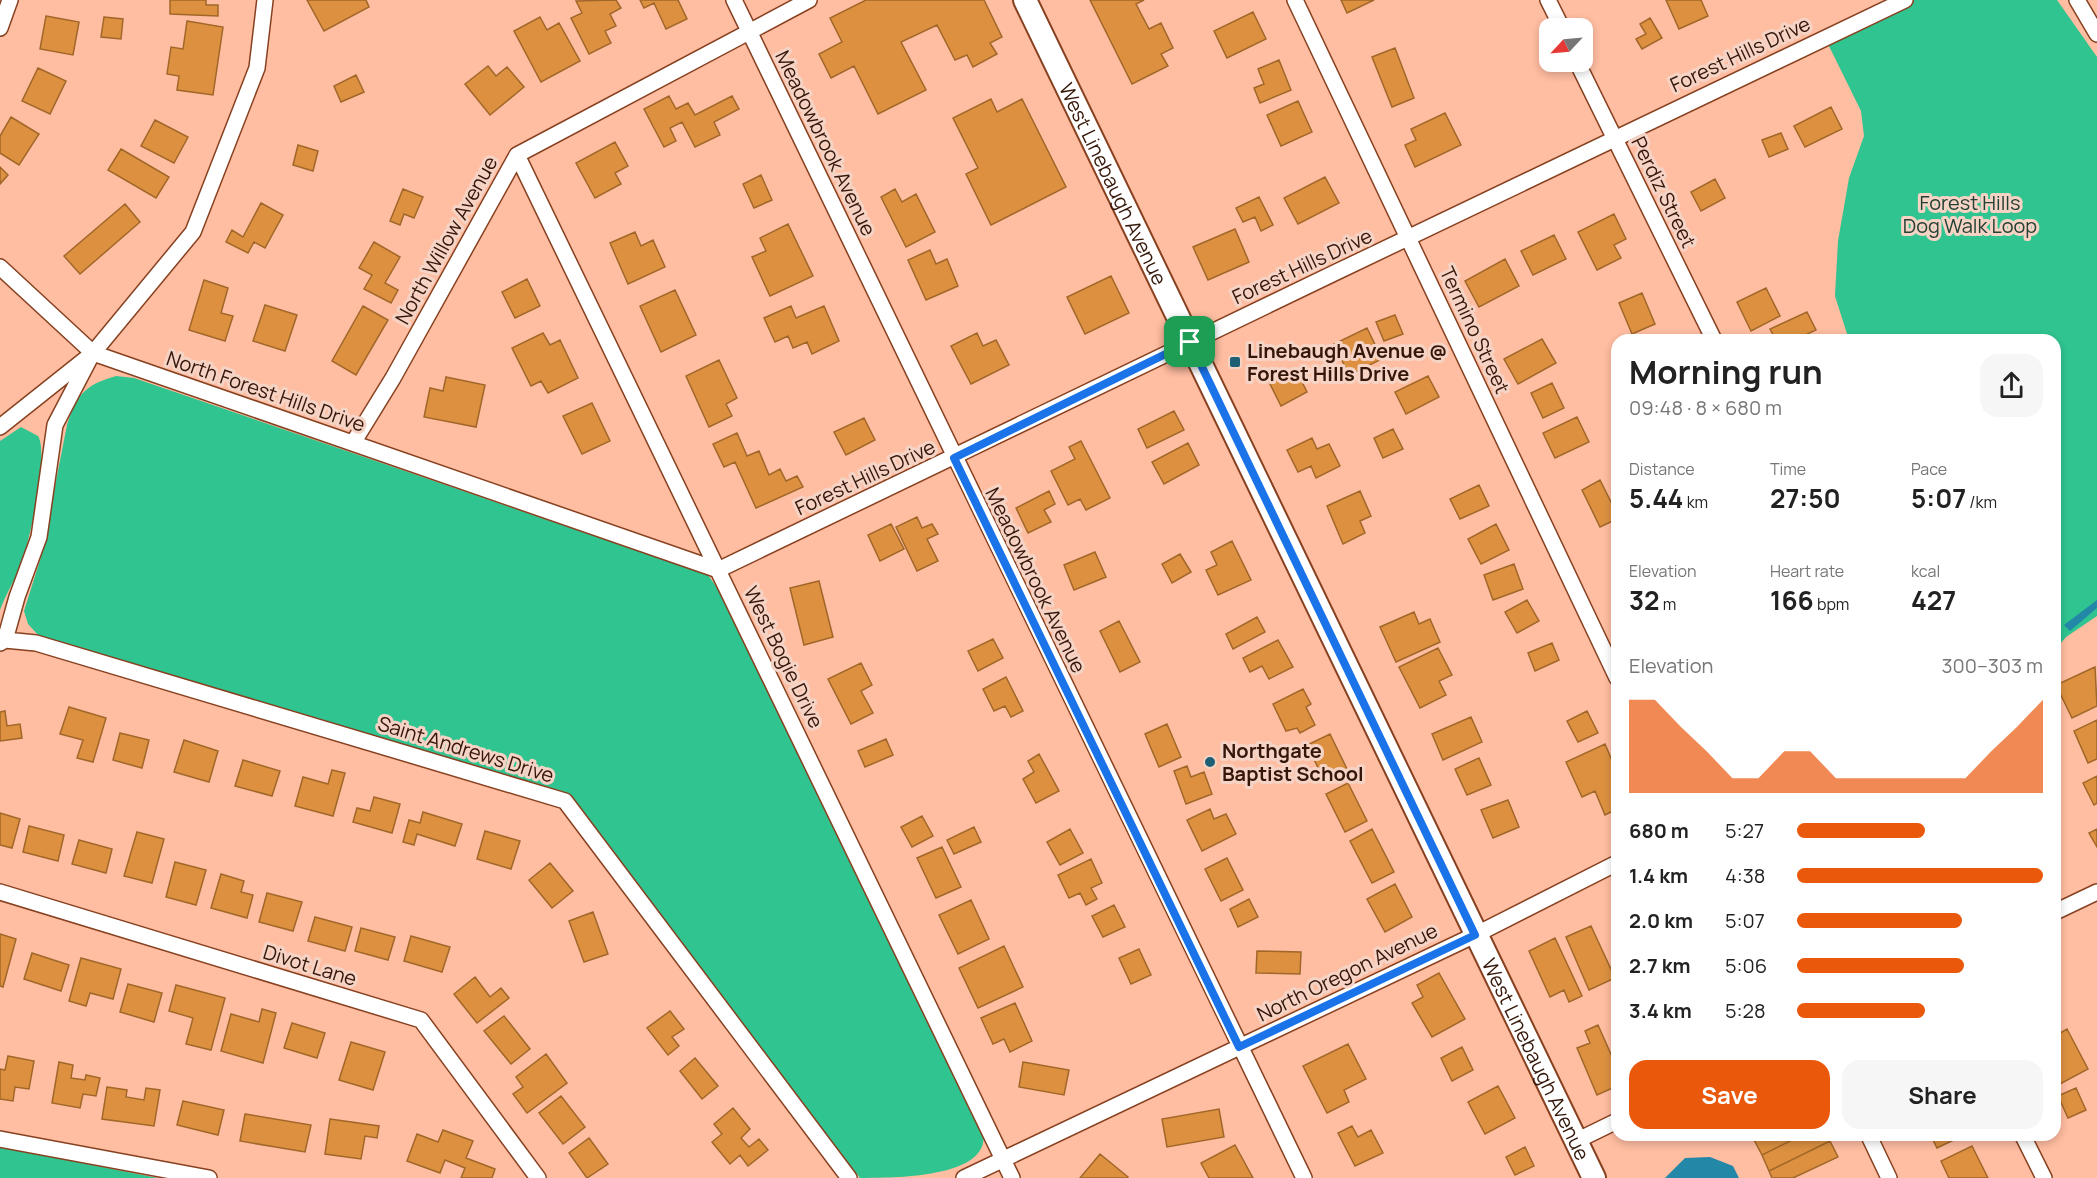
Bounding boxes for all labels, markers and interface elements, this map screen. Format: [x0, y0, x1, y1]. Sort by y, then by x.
street label: Forest Hills Drive [1666, 10, 1814, 98]
north arrow [1539, 18, 1593, 72]
map controls [1539, 18, 1593, 72]
street label: Meadowbrook Avenue [769, 46, 883, 240]
street label: West Linebaugh Avenue [1053, 78, 1174, 289]
street label: Perdiz Street [1625, 132, 1703, 252]
street label: North Willow Avenue [389, 151, 503, 329]
park label: Forest Hills Dog Walk Loop [1903, 189, 2037, 239]
street label: Forest Hills Drive [1228, 222, 1376, 310]
street label: Termino Street [1434, 262, 1516, 398]
pin [1164, 316, 1215, 367]
icon: arrive [1173, 325, 1206, 358]
place label: Linebaugh Avenue @ Forest Hills Drive [1247, 337, 1447, 387]
street label: North Forest Hills Drive [163, 344, 369, 438]
text: Morning run [1629, 349, 1823, 394]
button: share [1980, 354, 2043, 417]
marker: Linebaugh Avenue @ Forest Hills Drive [1228, 355, 1242, 369]
text: 09:48 · 8 × 680 m [1629, 394, 1782, 421]
street label: Forest Hills Drive [791, 433, 939, 521]
text: Distance [1629, 458, 1695, 480]
text: Time [1770, 458, 1806, 480]
text: Pace [1911, 458, 1947, 480]
text: 5.44 [1629, 480, 1683, 516]
text: 27:50 [1770, 480, 1841, 516]
text: 5:07 [1911, 480, 1966, 516]
street label: Meadowbrook Avenue [979, 483, 1093, 677]
text: km [1683, 491, 1708, 513]
text: /km [1966, 491, 1997, 513]
text: Elevation [1629, 560, 1697, 582]
text: Heart rate [1770, 560, 1844, 582]
text: kcal [1911, 560, 1940, 582]
street label: West Bogie Drive [738, 582, 830, 732]
text: 32 [1629, 582, 1660, 618]
text: 166 [1770, 582, 1814, 618]
text: 427 [1911, 582, 1956, 618]
text: m [1660, 593, 1676, 615]
text: bpm [1814, 593, 1849, 615]
text: Elevation [1629, 652, 1713, 679]
text: 300–303 m [1941, 652, 2043, 679]
street label: Saint Andrews Drive [375, 709, 557, 789]
place label: Northgate Baptist School [1222, 737, 1364, 787]
marker: Northgate Baptist School [1203, 755, 1217, 769]
text: 680 m [1629, 817, 1689, 844]
text: 5:27 [1725, 817, 1764, 844]
text: 1.4 km [1629, 862, 1688, 889]
text: 4:38 [1725, 862, 1765, 889]
text: 2.0 km [1629, 907, 1693, 934]
text: 5:07 [1725, 907, 1765, 934]
street label: North Oregon Avenue [1252, 917, 1442, 1027]
street label: Divot Lane [260, 938, 360, 992]
text: 2.7 km [1629, 952, 1690, 979]
text: 5:06 [1725, 952, 1767, 979]
street label: West Linebaugh Avenue [1476, 953, 1597, 1164]
text: 3.4 km [1629, 997, 1692, 1024]
text: 5:28 [1725, 997, 1766, 1024]
button: Save [1629, 1060, 1830, 1129]
button: Share [1842, 1060, 2043, 1129]

